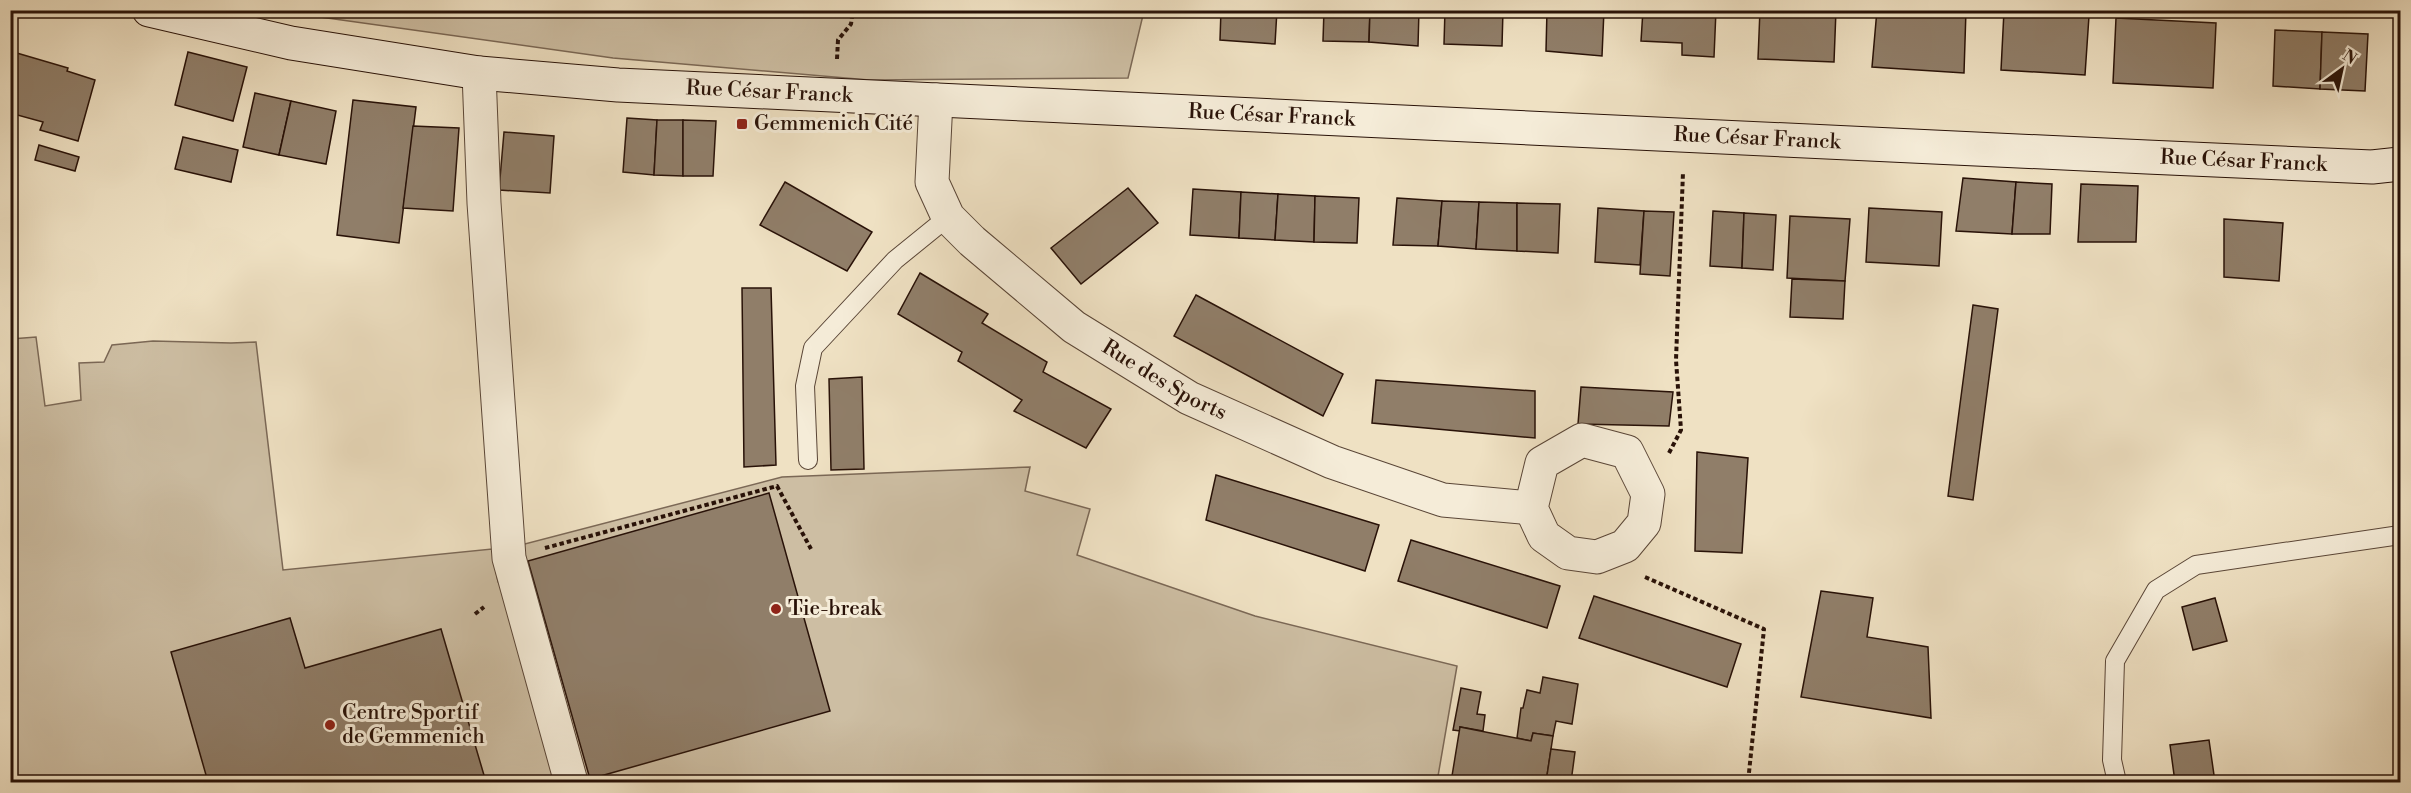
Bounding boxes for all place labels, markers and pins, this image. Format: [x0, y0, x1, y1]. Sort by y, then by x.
place label: Gemmenich Cité [754, 111, 913, 137]
marker: Gemmenich Cité [735, 117, 749, 131]
place label: Tie-break [788, 596, 883, 622]
marker: Tie-break [769, 602, 783, 616]
place label: Centre Sportif de Gemmenich [342, 700, 485, 750]
marker: Centre Sportif de Gemmenich [323, 718, 337, 732]

